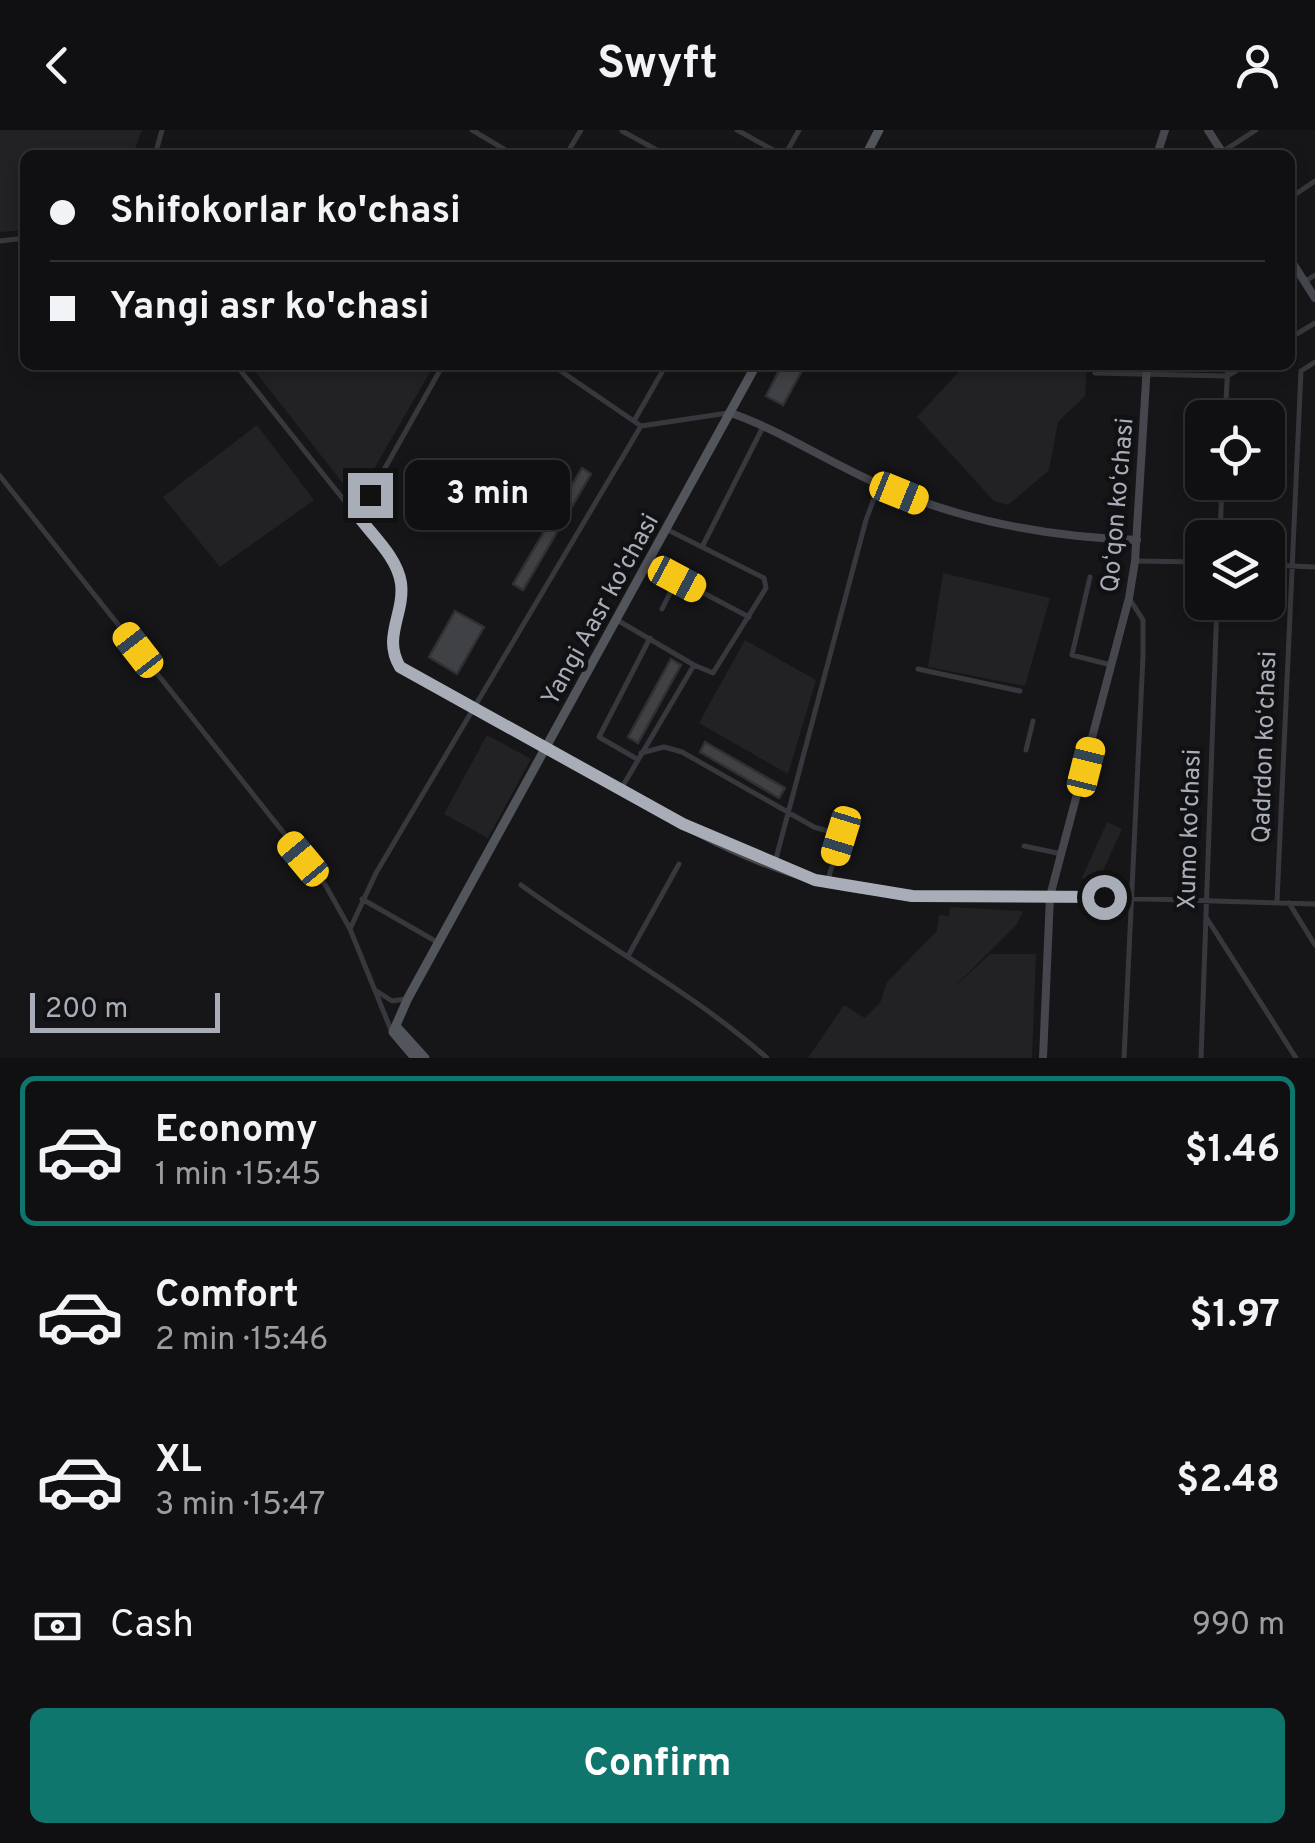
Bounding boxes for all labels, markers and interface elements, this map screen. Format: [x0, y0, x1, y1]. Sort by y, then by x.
text: Swyft [597, 37, 718, 94]
icon: back [30, 38, 85, 93]
icon: person [1230, 38, 1285, 93]
text: Shifokorlar ko'chasi [110, 188, 461, 237]
text: Yangi asr ko'chasi [110, 284, 429, 333]
map controls [1185, 400, 1285, 620]
button: locate [1185, 400, 1285, 500]
street label: Qoʻqon koʻchasi [1095, 417, 1143, 594]
callout: 3 min [405, 460, 570, 530]
car [866, 468, 932, 518]
route end [348, 473, 393, 518]
text: 3 min [446, 475, 529, 515]
street label: Yangi Aasr ko'chasi [536, 509, 668, 712]
button: layers [1185, 520, 1285, 620]
car [643, 552, 711, 606]
car [108, 617, 168, 683]
street label: Qadrdon koʻchasi [1247, 650, 1285, 844]
car [1064, 734, 1108, 800]
street label: Xumo ko'chasi [1172, 748, 1210, 910]
car [818, 803, 864, 869]
car [272, 826, 334, 892]
route start [1082, 875, 1127, 920]
scale bar [30, 988, 220, 1033]
text: 200 m [45, 992, 128, 1028]
icon: car [35, 1106, 125, 1196]
text: Economy [155, 1107, 317, 1156]
text: $1.46 [1185, 1127, 1280, 1176]
text: 1 min · 15:45 [155, 1156, 322, 1196]
icon: car [35, 1271, 125, 1361]
text: Comfort [155, 1272, 299, 1321]
text: $1.97 [1189, 1292, 1280, 1341]
text: 2 min · 15:46 [155, 1321, 328, 1361]
icon: car [35, 1436, 125, 1526]
text: XL [155, 1437, 202, 1486]
text: $2.48 [1176, 1457, 1280, 1506]
text: 3 min · 15:47 [155, 1486, 325, 1526]
icon: cash [30, 1599, 85, 1654]
text: Cash [110, 1602, 194, 1651]
text: 990 m [1192, 1606, 1285, 1646]
button: Confirm [30, 1708, 1285, 1823]

